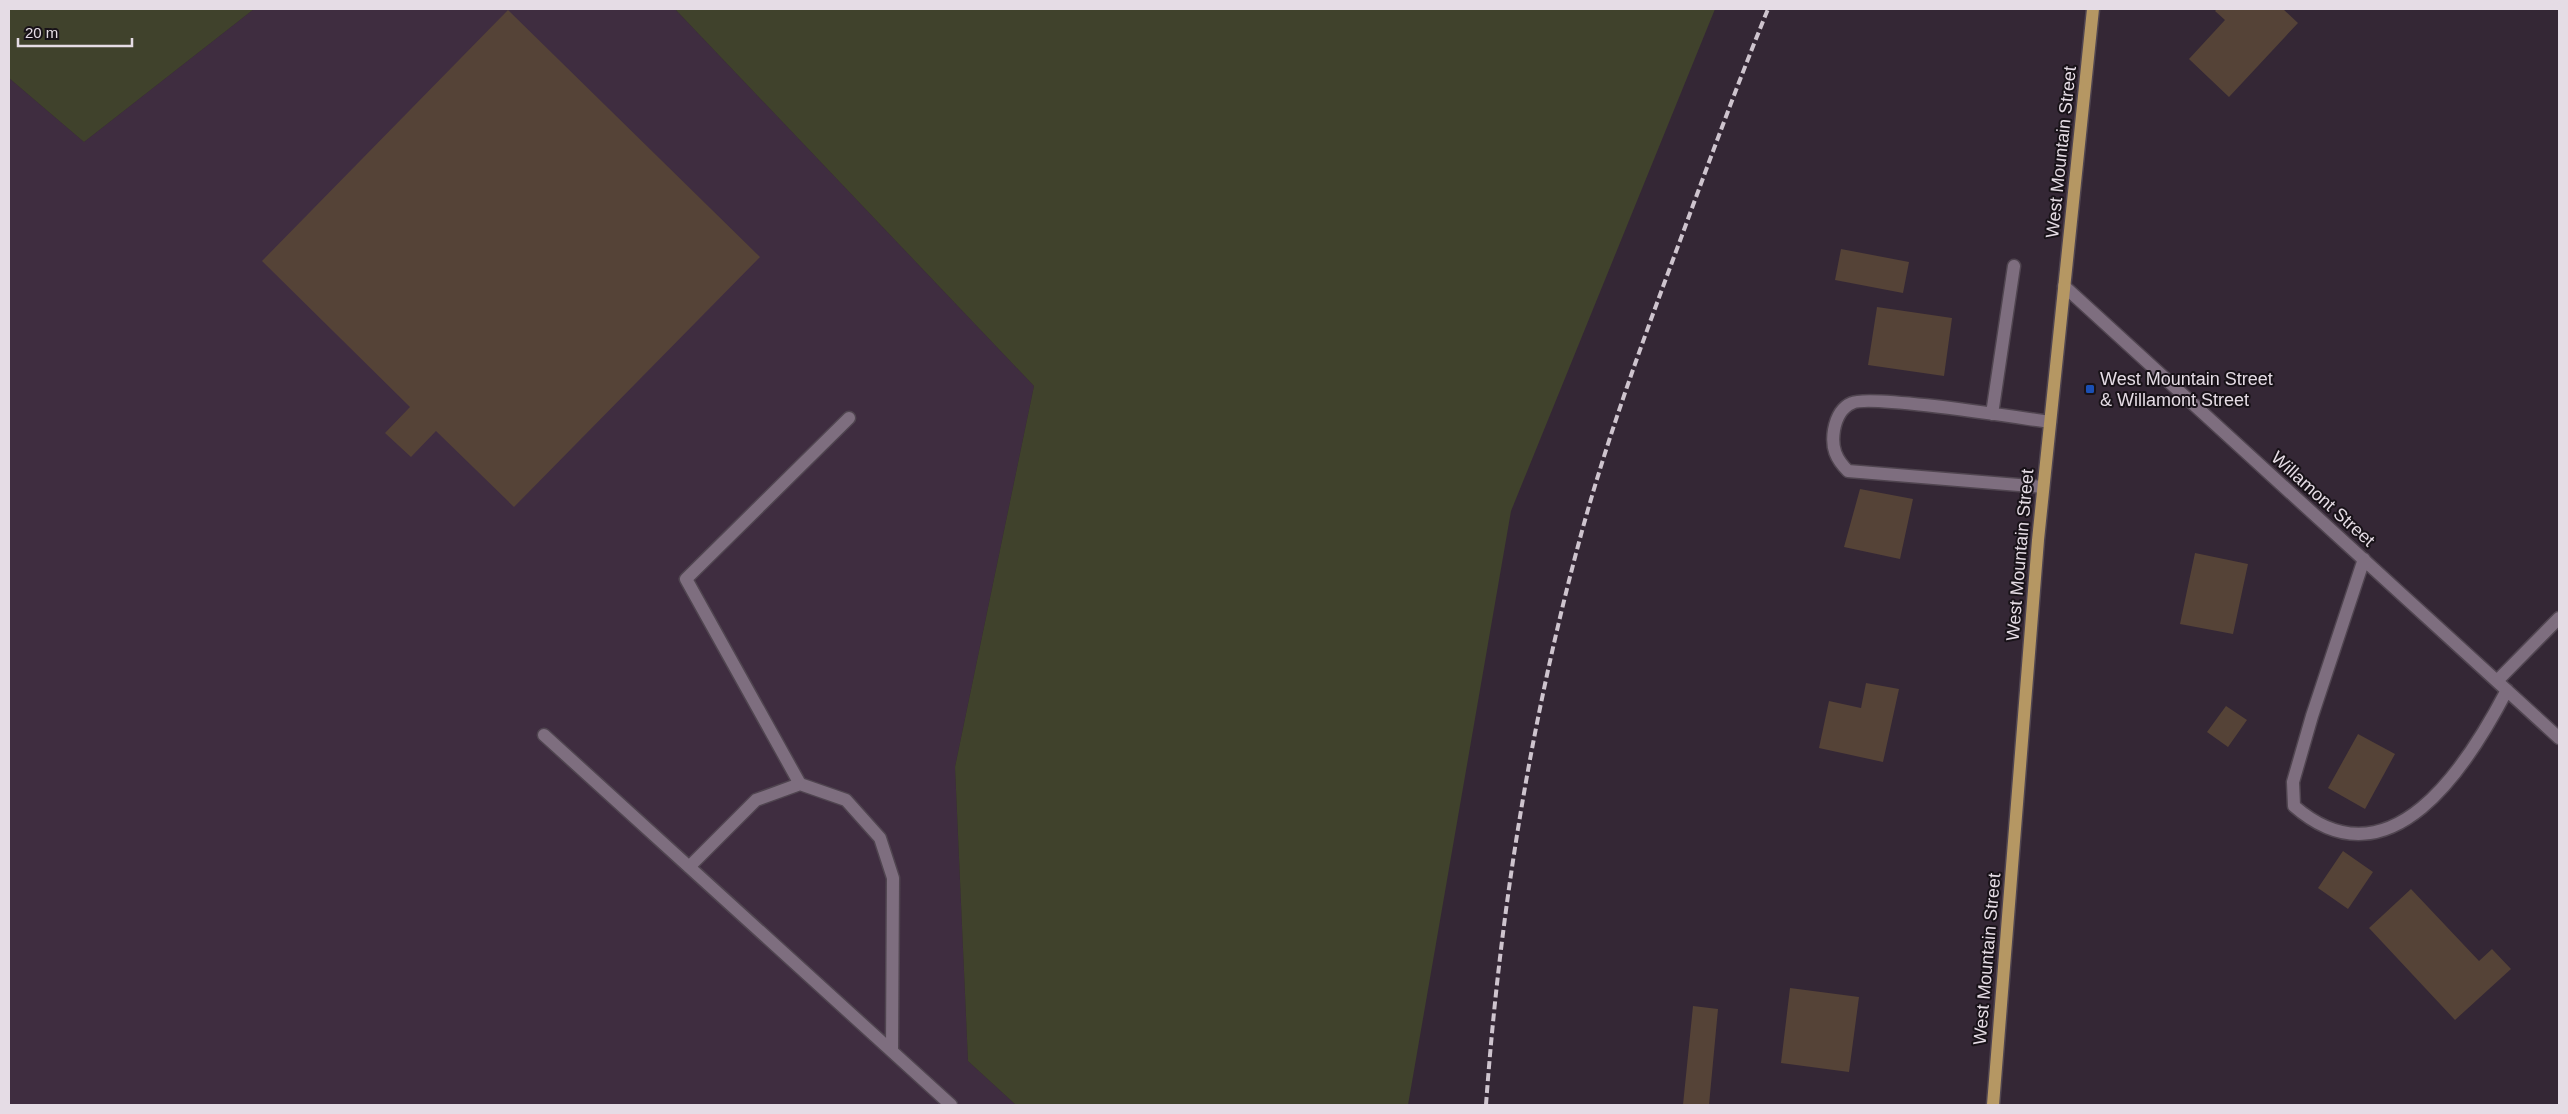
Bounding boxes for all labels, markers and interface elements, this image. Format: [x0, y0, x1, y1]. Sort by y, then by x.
scale bar [18, 15, 131, 47]
text: 20 m [25, 24, 58, 41]
street label: West Mountain Street [2042, 65, 2080, 239]
place label: West Mountain Street & Willamont Street [2100, 369, 2273, 410]
marker: West Mountain Street & Willamont Street [2084, 383, 2096, 395]
street label: Willamont Street [2267, 447, 2379, 551]
street label: West Mountain Street [2003, 468, 2037, 642]
street label: West Mountain Street [1970, 872, 2004, 1046]

